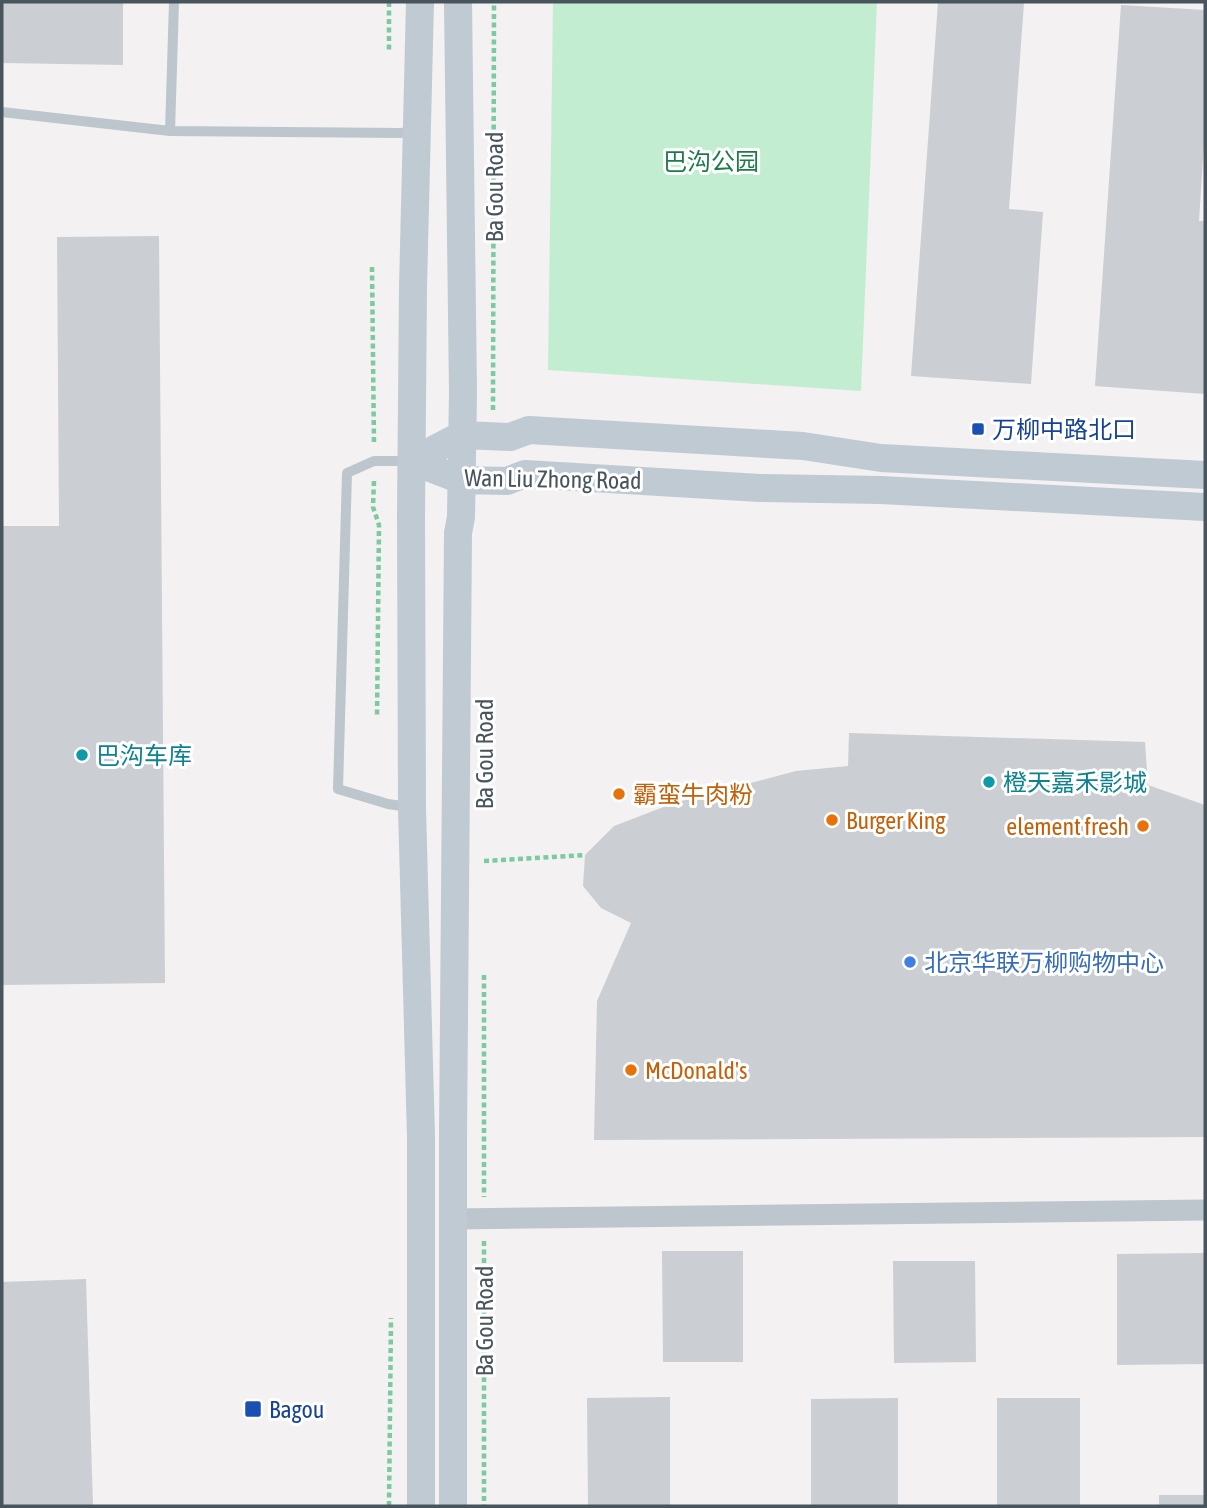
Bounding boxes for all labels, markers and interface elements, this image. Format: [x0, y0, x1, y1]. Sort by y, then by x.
street label: Ba Gou Road [481, 132, 508, 242]
park label: 巴沟公园 [663, 148, 759, 175]
place label: 万柳中路北口 [992, 416, 1136, 443]
marker: 万柳中路北口 [970, 421, 986, 437]
street label: Wan Liu Zhong Road [464, 464, 642, 494]
street label: Ba Gou Road [471, 699, 498, 809]
place label: 巴沟车库 [96, 742, 192, 769]
marker: 巴沟车库 [74, 747, 90, 763]
place label: 橙天嘉禾影城 [1003, 769, 1147, 796]
marker: 橙天嘉禾影城 [981, 774, 997, 790]
place label: 霸蛮牛肉粉 [633, 781, 753, 808]
marker: 霸蛮牛肉粉 [611, 786, 627, 802]
place label: Burger King [846, 807, 946, 834]
marker: Burger King [824, 812, 840, 828]
place label: element fresh [1006, 813, 1129, 840]
marker: element fresh [1135, 818, 1151, 834]
place label: 北京华联万柳购物中心 [924, 949, 1164, 976]
marker: 北京华联万柳购物中心 [902, 954, 918, 970]
place label: McDonald's [645, 1057, 747, 1084]
marker: McDonald's [623, 1062, 639, 1078]
street label: Ba Gou Road [471, 1266, 498, 1376]
place label: Bagou [269, 1396, 324, 1423]
marker: Bagou [243, 1399, 263, 1419]

